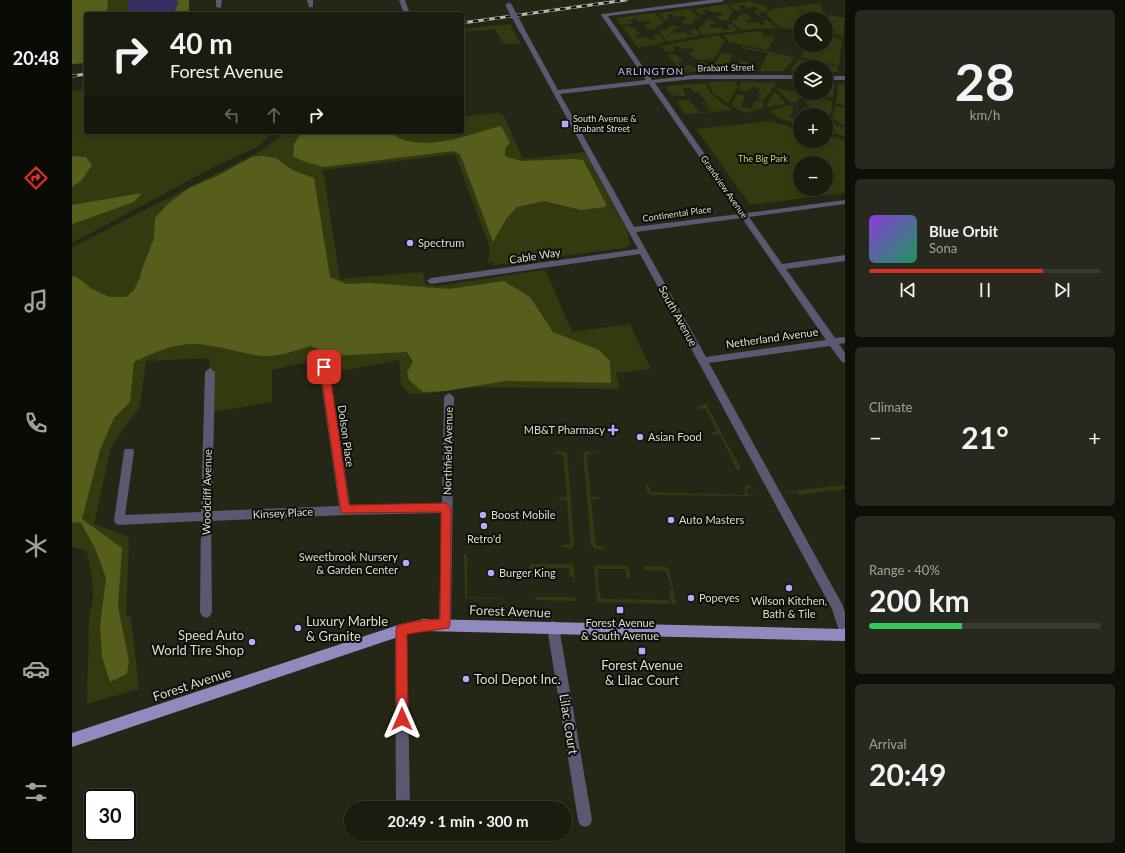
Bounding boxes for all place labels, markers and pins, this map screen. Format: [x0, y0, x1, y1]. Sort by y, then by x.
place label: South Avenue & Brabant Street [573, 113, 637, 134]
marker: South Avenue & Brabant Street [560, 119, 570, 129]
place label: Spectrum [418, 236, 464, 249]
marker: Spectrum [405, 238, 415, 248]
pin [307, 350, 341, 384]
place label: MB&T Pharmacy [524, 423, 605, 436]
marker: MB&T Pharmacy [608, 425, 618, 435]
place label: Asian Food [648, 430, 702, 443]
marker: Asian Food [635, 432, 645, 442]
place label: Boost Mobile [491, 508, 556, 521]
marker: Boost Mobile [478, 510, 488, 520]
place label: Auto Masters [679, 513, 744, 526]
marker: Auto Masters [666, 515, 676, 525]
marker: Retro'd [479, 521, 489, 531]
place label: Retro'd [467, 532, 501, 545]
place label: Sweetbrook Nursery & Garden Center [299, 550, 398, 576]
marker: Sweetbrook Nursery & Garden Center [401, 558, 411, 568]
place label: Burger King [499, 566, 556, 579]
marker: Burger King [486, 568, 496, 578]
marker: Wilson Kitchen, Bath & Tile [784, 583, 794, 593]
place label: Popeyes [699, 591, 740, 604]
marker: Popeyes [686, 593, 696, 603]
place label: Wilson Kitchen, Bath & Tile [751, 594, 827, 620]
marker: Forest Avenue & South Avenue [615, 605, 625, 615]
place label: Luxury Marble & Granite [306, 613, 388, 644]
place label: Forest Avenue & South Avenue [581, 616, 659, 642]
marker: Luxury Marble & Granite [293, 623, 303, 633]
place label: Speed Auto World Tire Shop [152, 627, 244, 658]
marker: Speed Auto World Tire Shop [247, 637, 257, 647]
marker: Forest Avenue & Lilac Court [637, 646, 647, 656]
place label: Forest Avenue & Lilac Court [601, 657, 683, 688]
place label: Tool Depot Inc. [474, 671, 561, 687]
marker: Tool Depot Inc. [461, 674, 471, 684]

